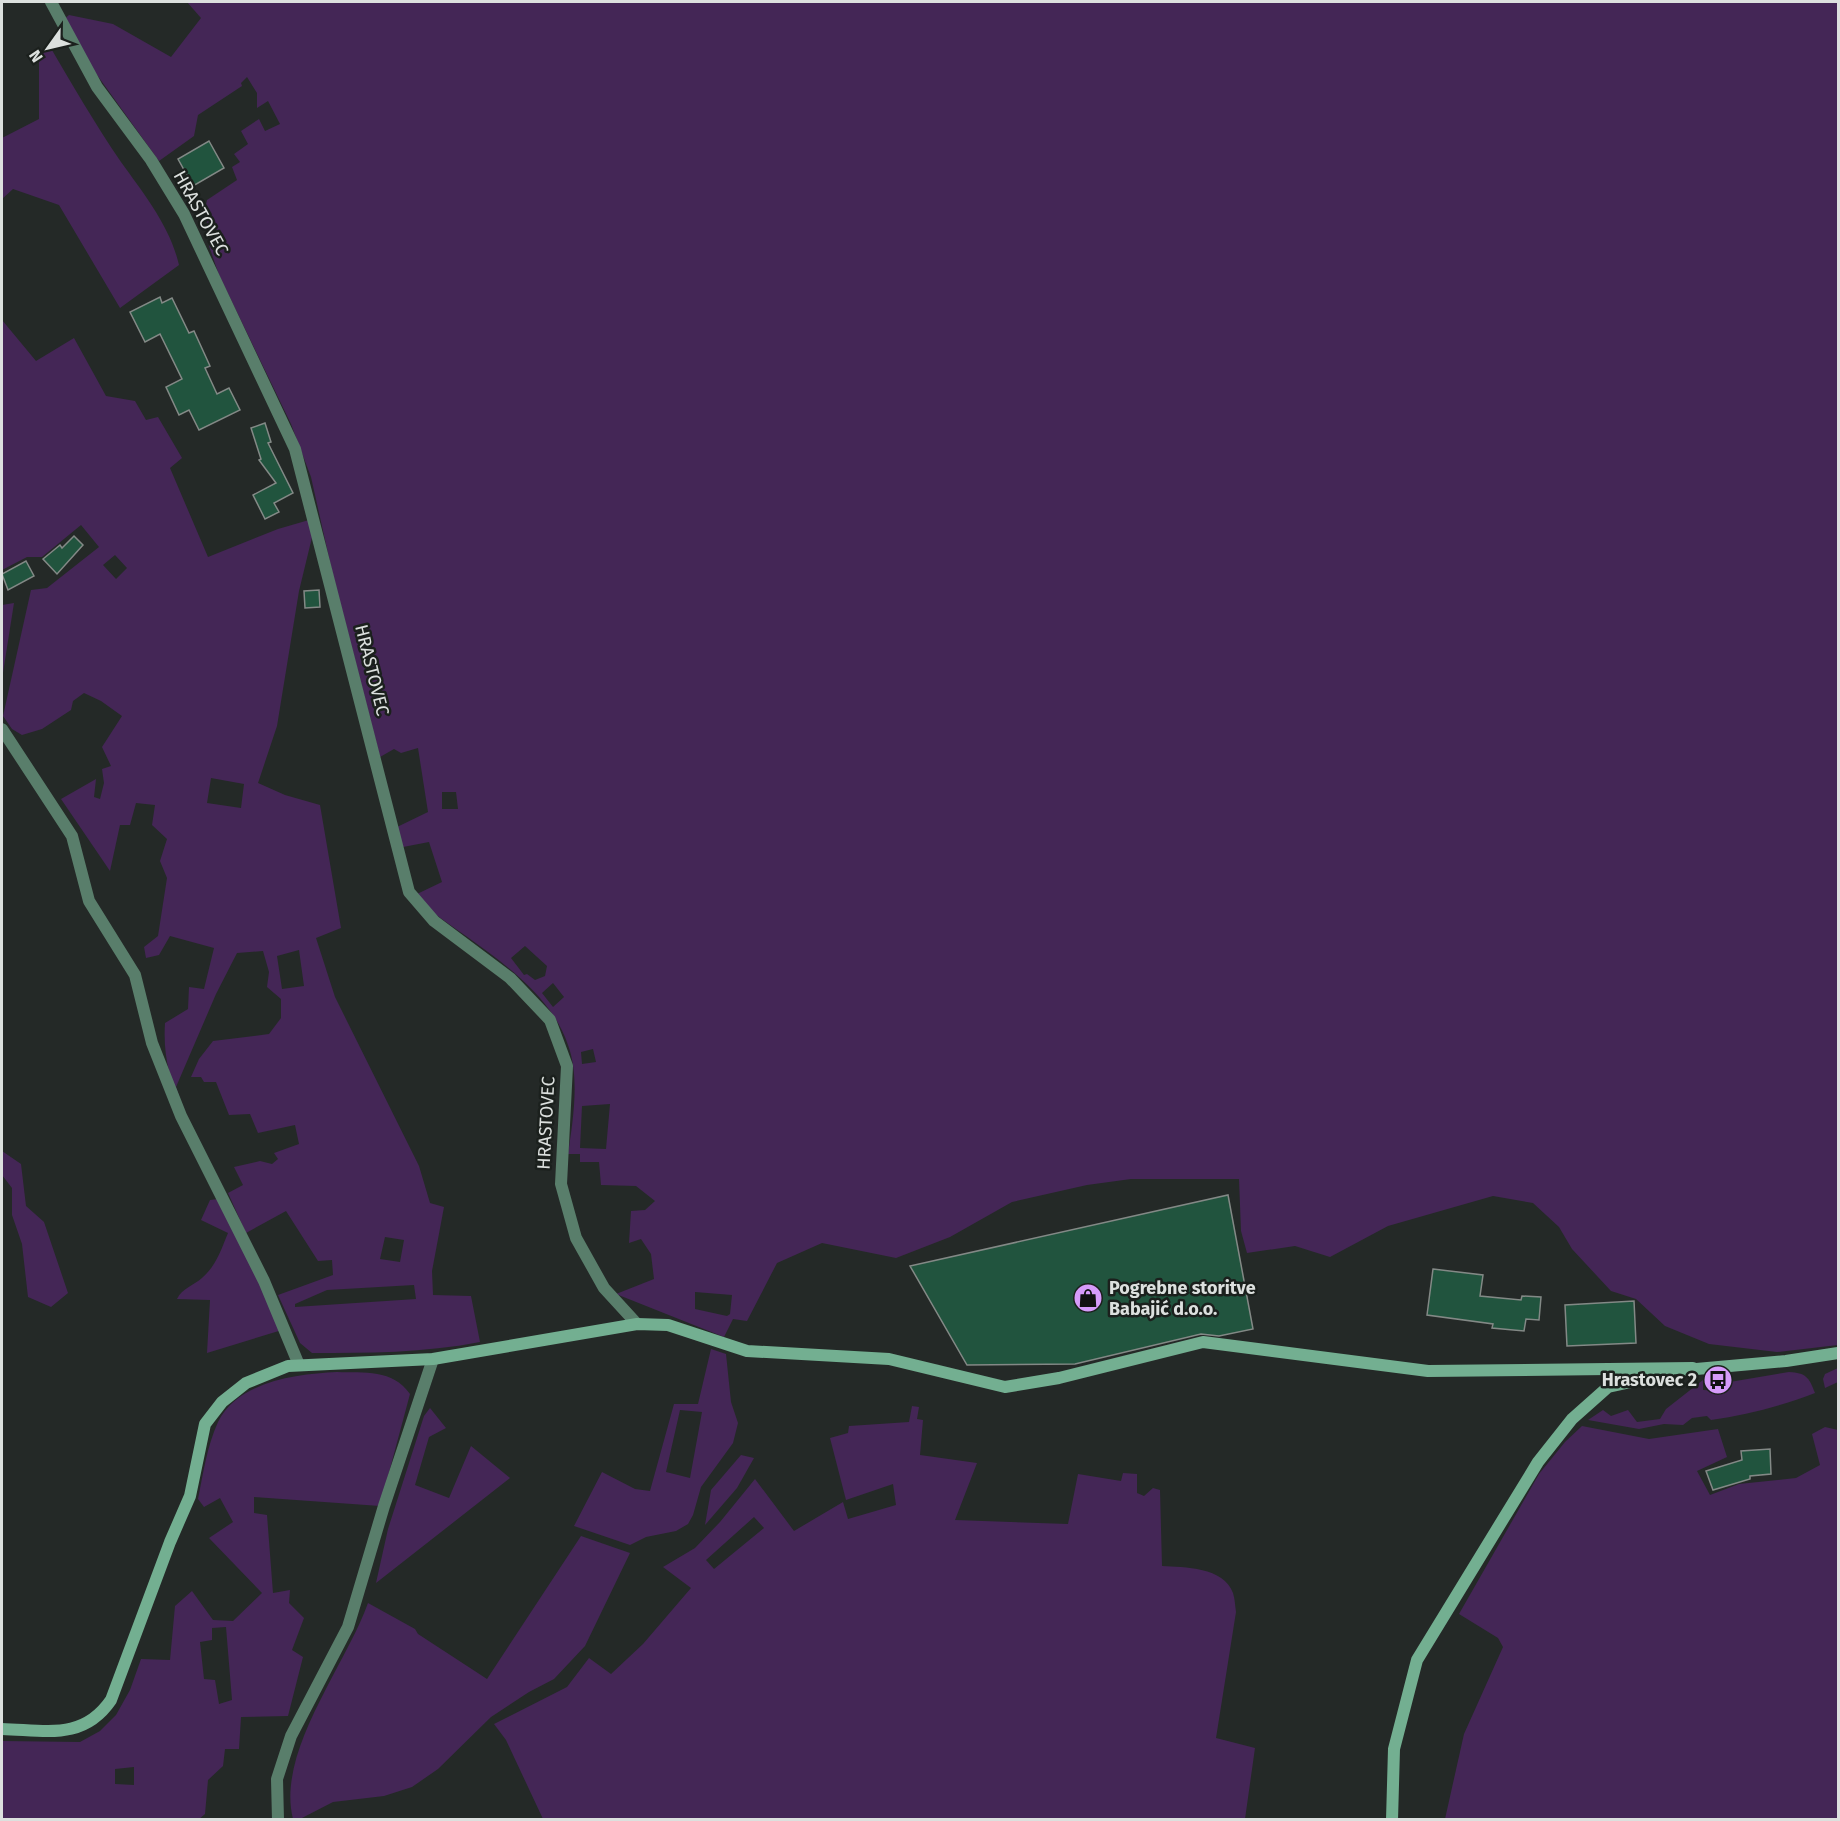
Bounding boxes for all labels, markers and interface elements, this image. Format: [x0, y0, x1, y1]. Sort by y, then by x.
north arrow [18, 18, 78, 78]
text: N [25, 46, 47, 66]
street label: HRASTOVEC [169, 167, 233, 259]
street label: HRASTOVEC [350, 622, 394, 718]
street label: HRASTOVEC [533, 1076, 559, 1170]
place label: Pogrebne storitve Babajić d.o.o. [1109, 1277, 1256, 1320]
shop icon: Pogrebne storitve Babajić d.o.o. [1072, 1282, 1104, 1314]
bus stop icon: Hrastovec 2 [1702, 1364, 1734, 1396]
place label: Hrastovec 2 [1602, 1369, 1697, 1391]

